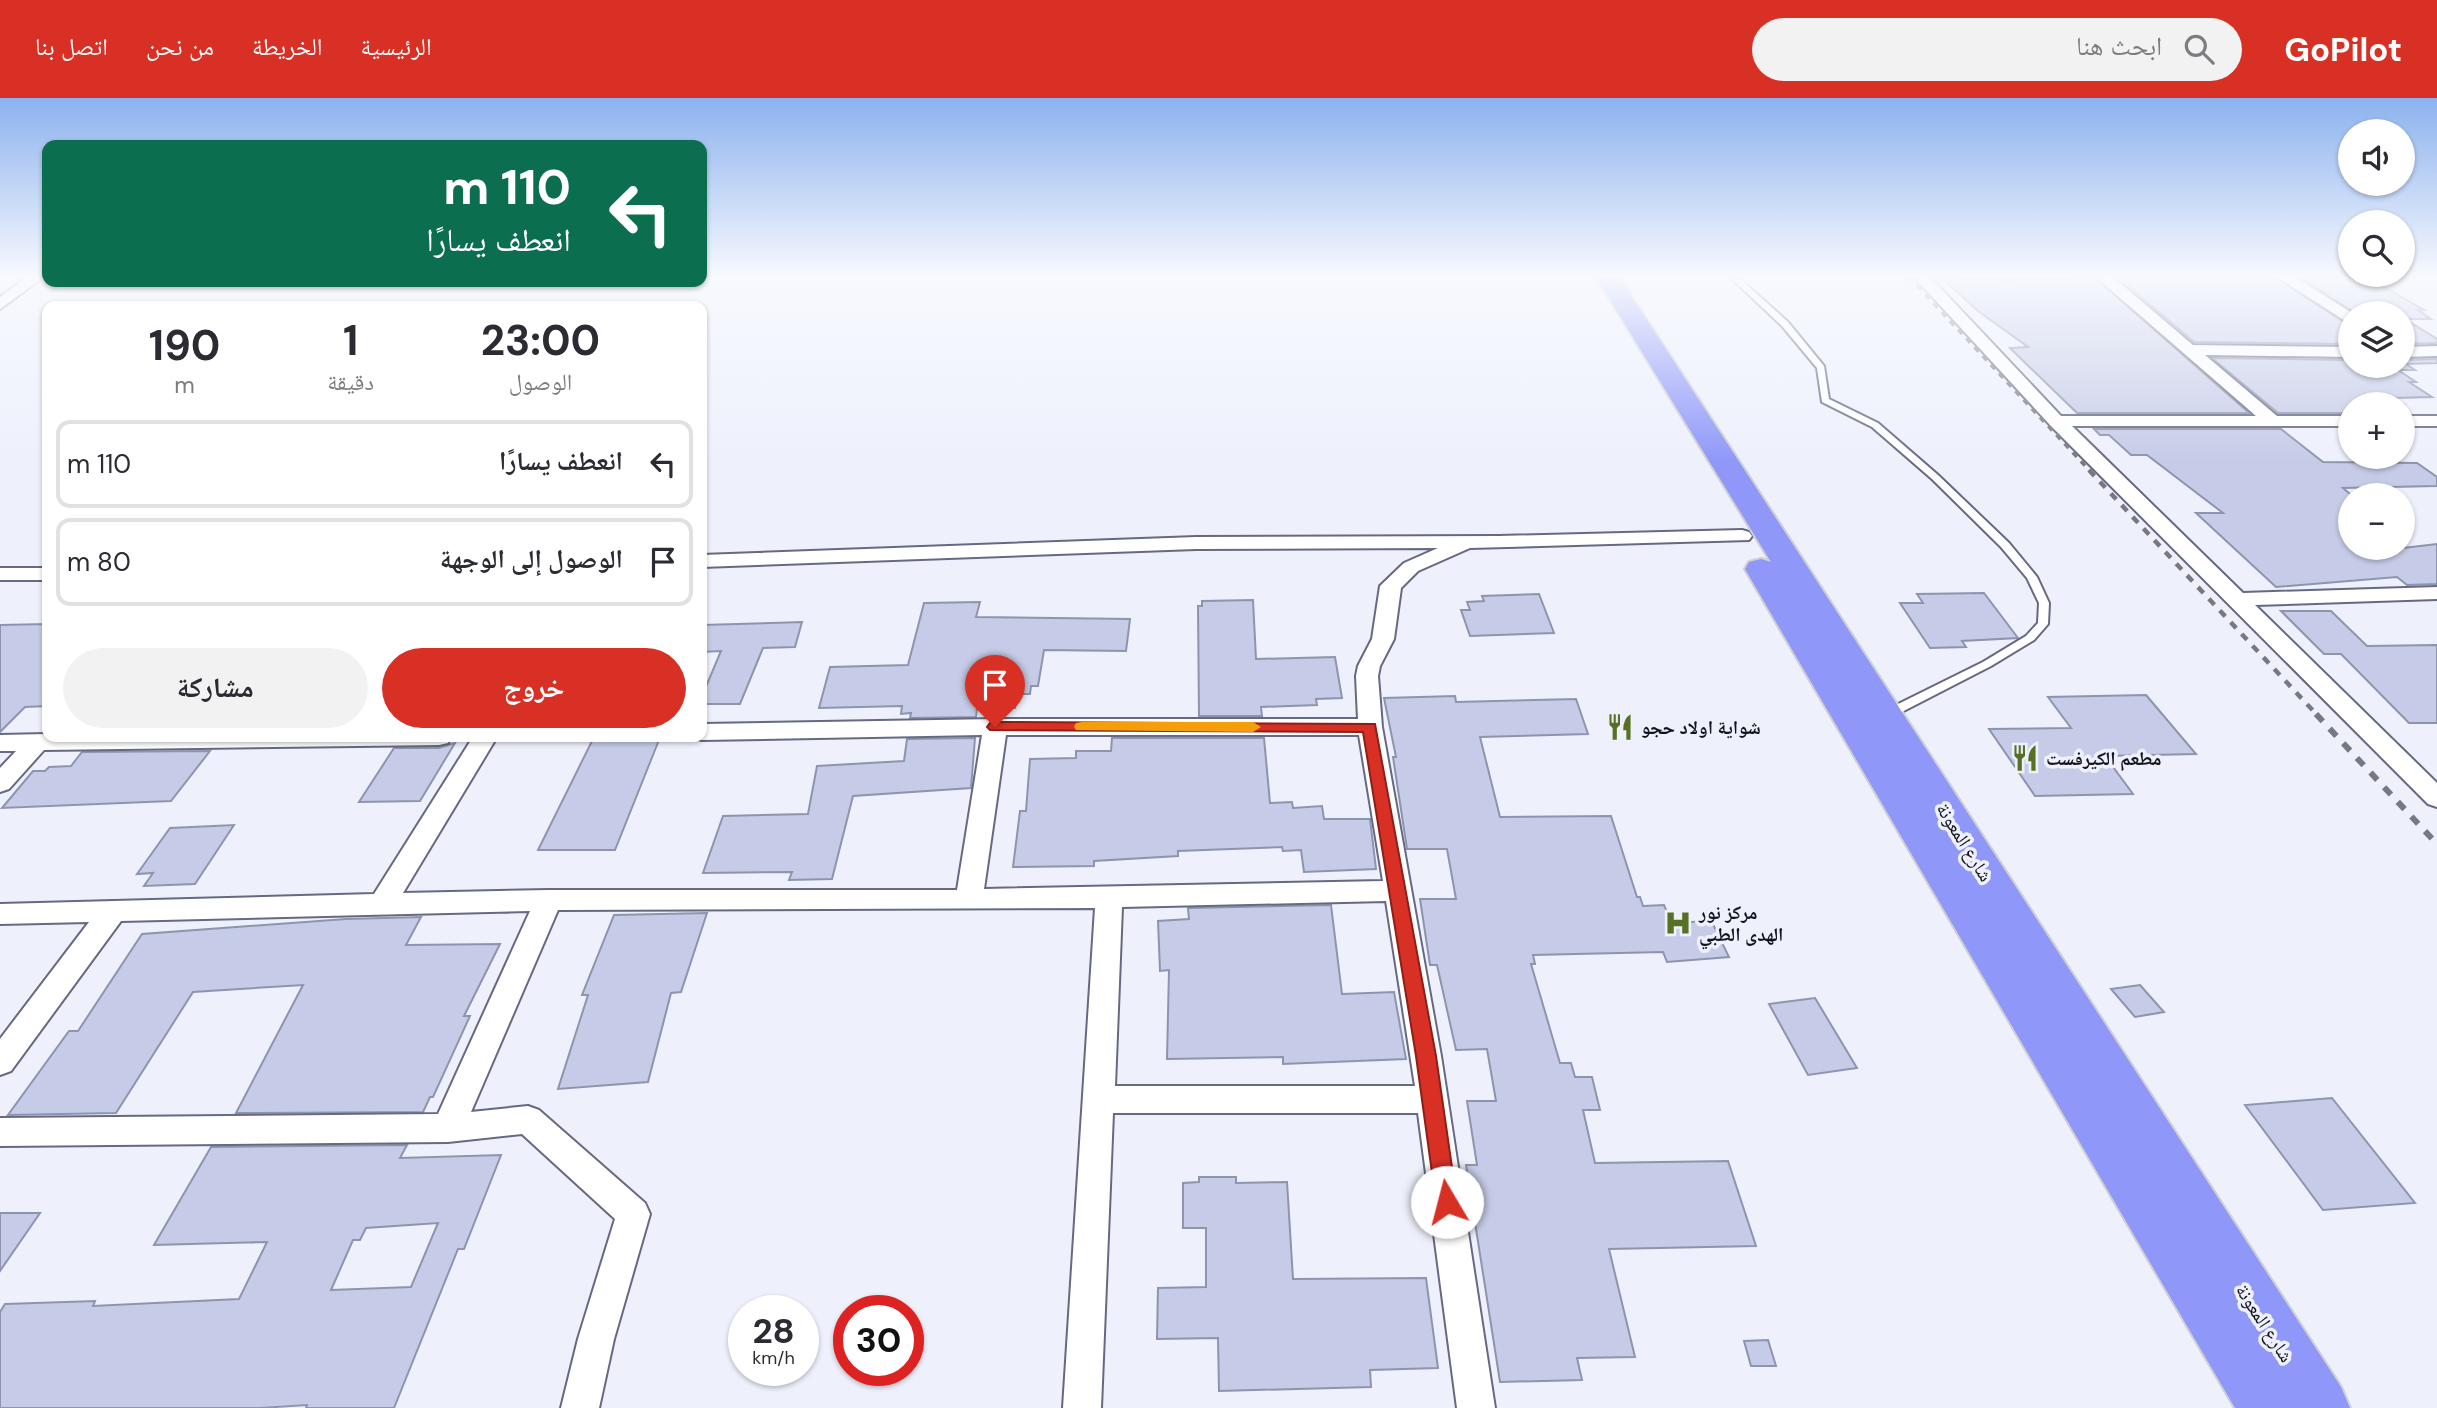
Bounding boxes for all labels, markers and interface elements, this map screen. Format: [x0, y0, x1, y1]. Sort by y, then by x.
search box [1752, 18, 2242, 81]
text: GoPilot [2284, 28, 2402, 71]
text: ابحث هنا [2076, 29, 2162, 63]
icon: search [2180, 30, 2218, 68]
text: اتصل بنا [35, 31, 108, 62]
text: من نحن [146, 31, 214, 62]
text: الخريطة [252, 31, 323, 62]
text: الرئيسية [361, 31, 432, 62]
map controls [2338, 119, 2415, 560]
button: sound [2338, 119, 2415, 196]
text: 110 m [443, 155, 571, 219]
icon: left [595, 168, 686, 259]
button: search [2338, 210, 2415, 287]
text: انعطف يسارًا [426, 219, 571, 261]
button: layers [2338, 301, 2415, 378]
text: 1 [343, 313, 358, 368]
text: 23:00 [481, 313, 600, 368]
text: 190 [149, 318, 220, 373]
text: دقيقة [327, 367, 374, 397]
text: الوصول [509, 367, 572, 397]
text: m [174, 370, 195, 400]
button: + [2338, 392, 2415, 469]
text: انعطف يسارًا [499, 444, 623, 478]
icon: left [644, 445, 682, 483]
text: 110 m [67, 447, 131, 481]
button: − [2338, 483, 2415, 560]
text: الوصول إلى الوجهة [440, 542, 623, 576]
icon: arrive [644, 543, 682, 581]
text: 80 m [67, 545, 131, 579]
button: مشاركة [63, 648, 368, 728]
button: خروج [382, 648, 686, 728]
pin [965, 655, 1025, 727]
icon: arrive [976, 666, 1014, 704]
restaurant icon: شواية اولاد حجو [1605, 712, 1635, 742]
place label: شواية اولاد حجو [1641, 715, 1761, 740]
restaurant icon: مطعم الكيرفست [2010, 743, 2040, 773]
place label: مطعم الكيرفست [2046, 746, 2162, 771]
street label: شارع المعونة [1931, 798, 1999, 886]
place label: مركز نور الهدى الطبي [1698, 900, 1783, 950]
hospital icon: مركز نور الهدى الطبي [1663, 908, 1693, 938]
position arrow [1410, 1165, 1484, 1239]
street label: شارع المعونة [2230, 1279, 2299, 1367]
speed limit sign: 30 [833, 1295, 924, 1386]
text: 28 [752, 1308, 795, 1354]
text: km/h [752, 1346, 795, 1370]

